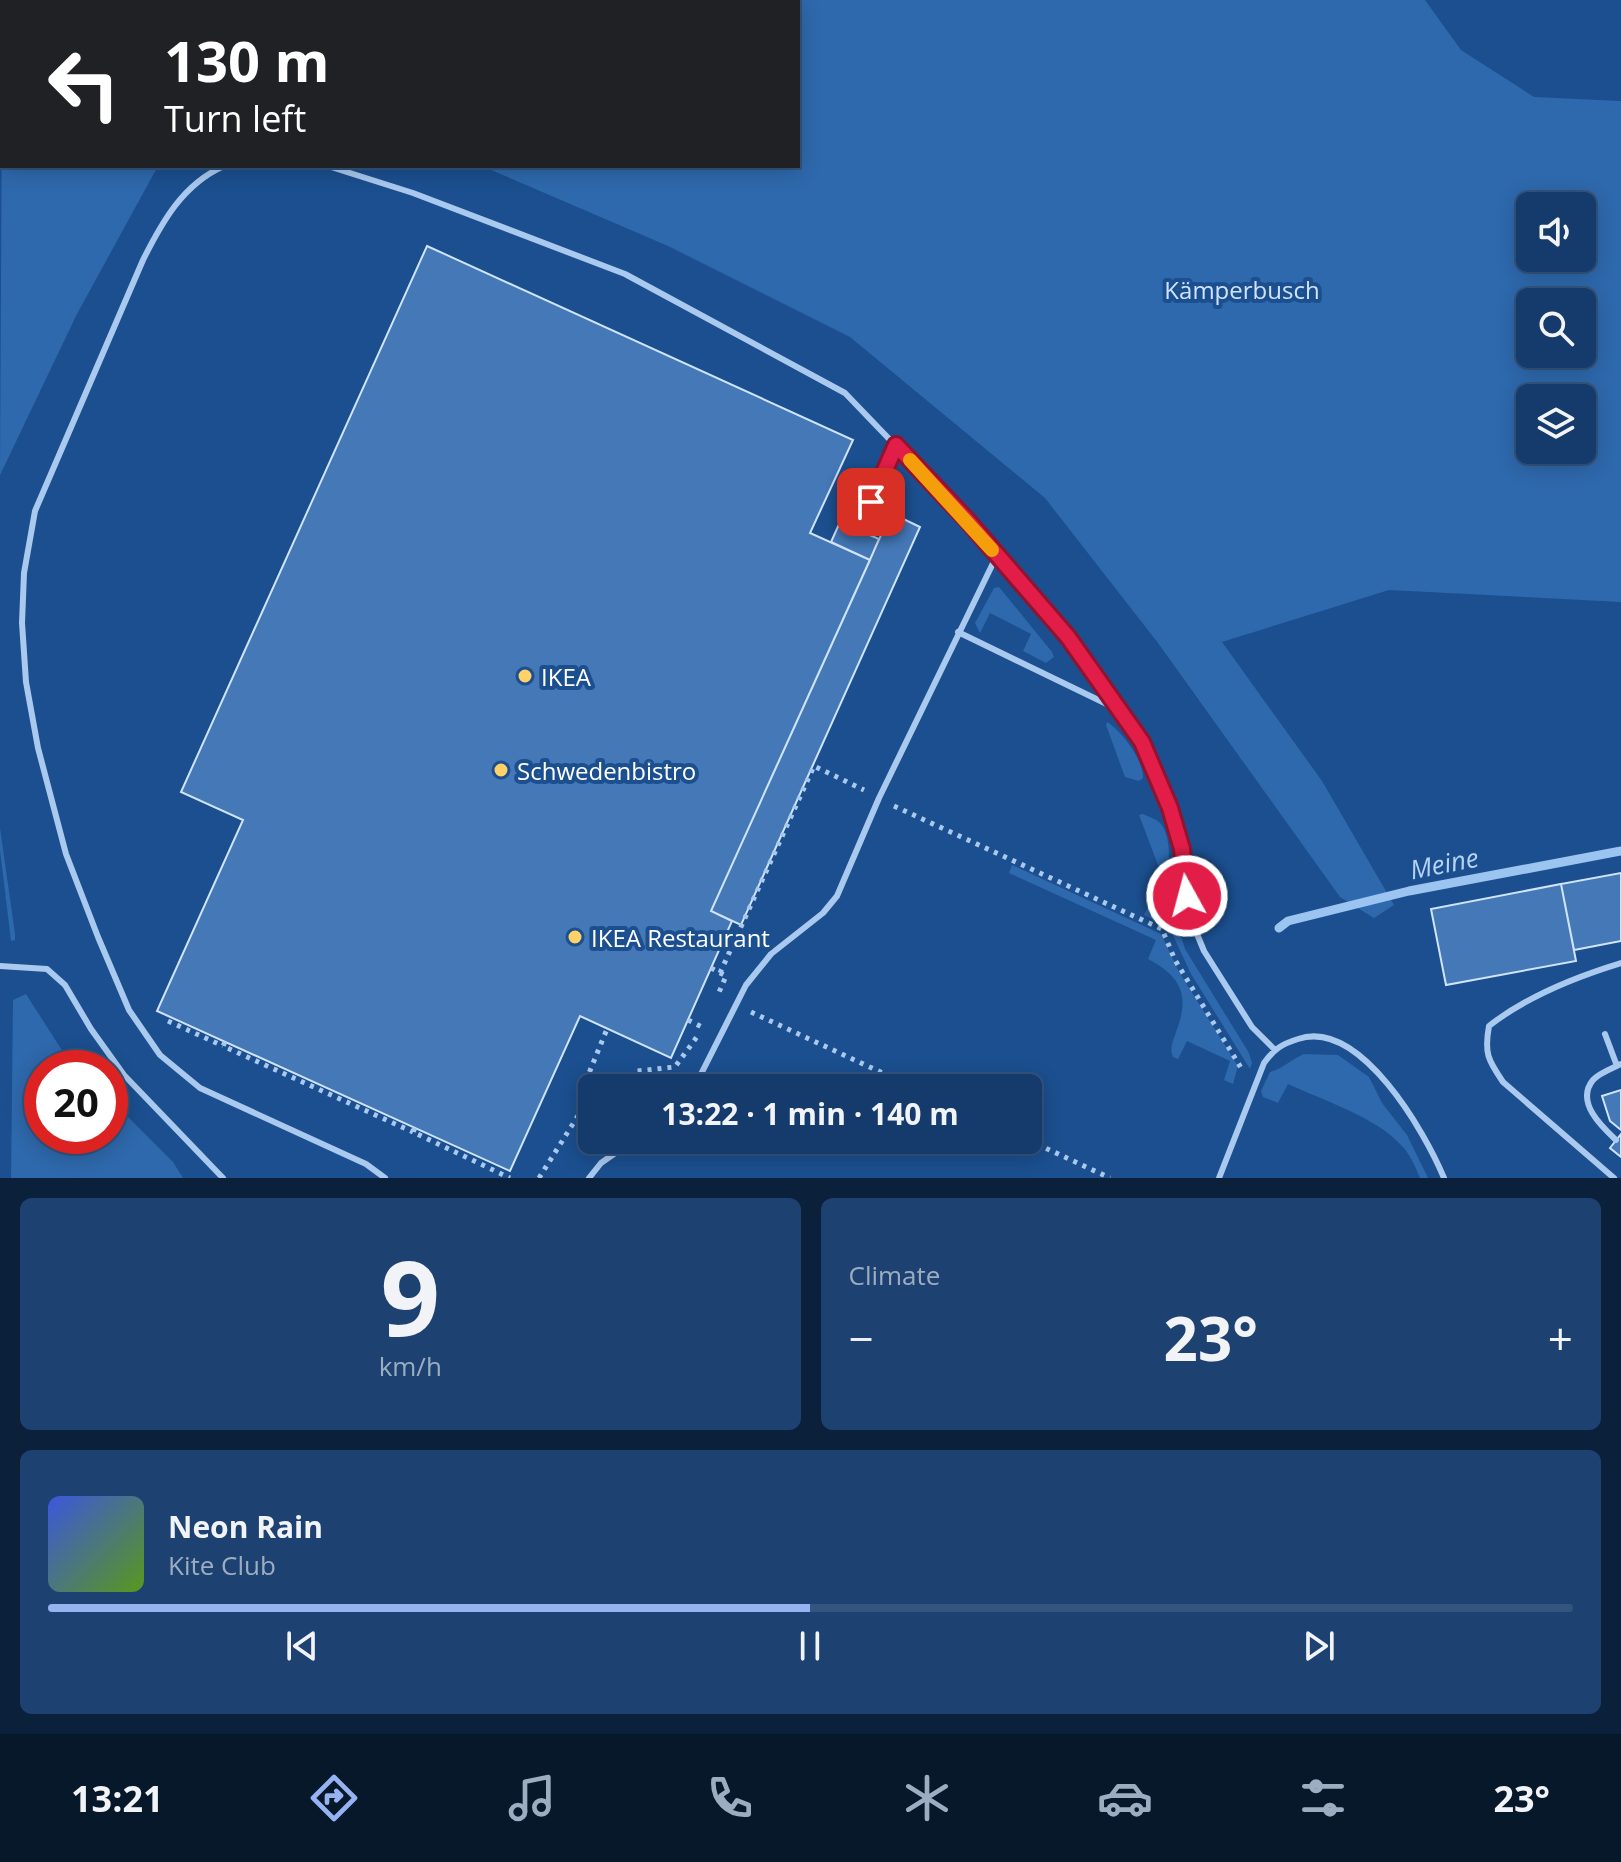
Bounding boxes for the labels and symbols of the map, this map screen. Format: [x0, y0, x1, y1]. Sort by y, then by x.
park label: Kämperbusch [1164, 273, 1320, 306]
pin [837, 468, 905, 536]
place label: IKEA [541, 660, 592, 693]
marker: IKEA [516, 667, 534, 685]
place label: Schwedenbistro [517, 754, 696, 787]
marker: Schwedenbistro [492, 761, 510, 779]
water label: Meine [1407, 839, 1481, 887]
position arrow [1145, 854, 1229, 938]
place label: IKEA Restaurant [591, 921, 770, 954]
marker: IKEA Restaurant [566, 928, 584, 946]
speed limit sign: 20 [24, 1050, 128, 1154]

